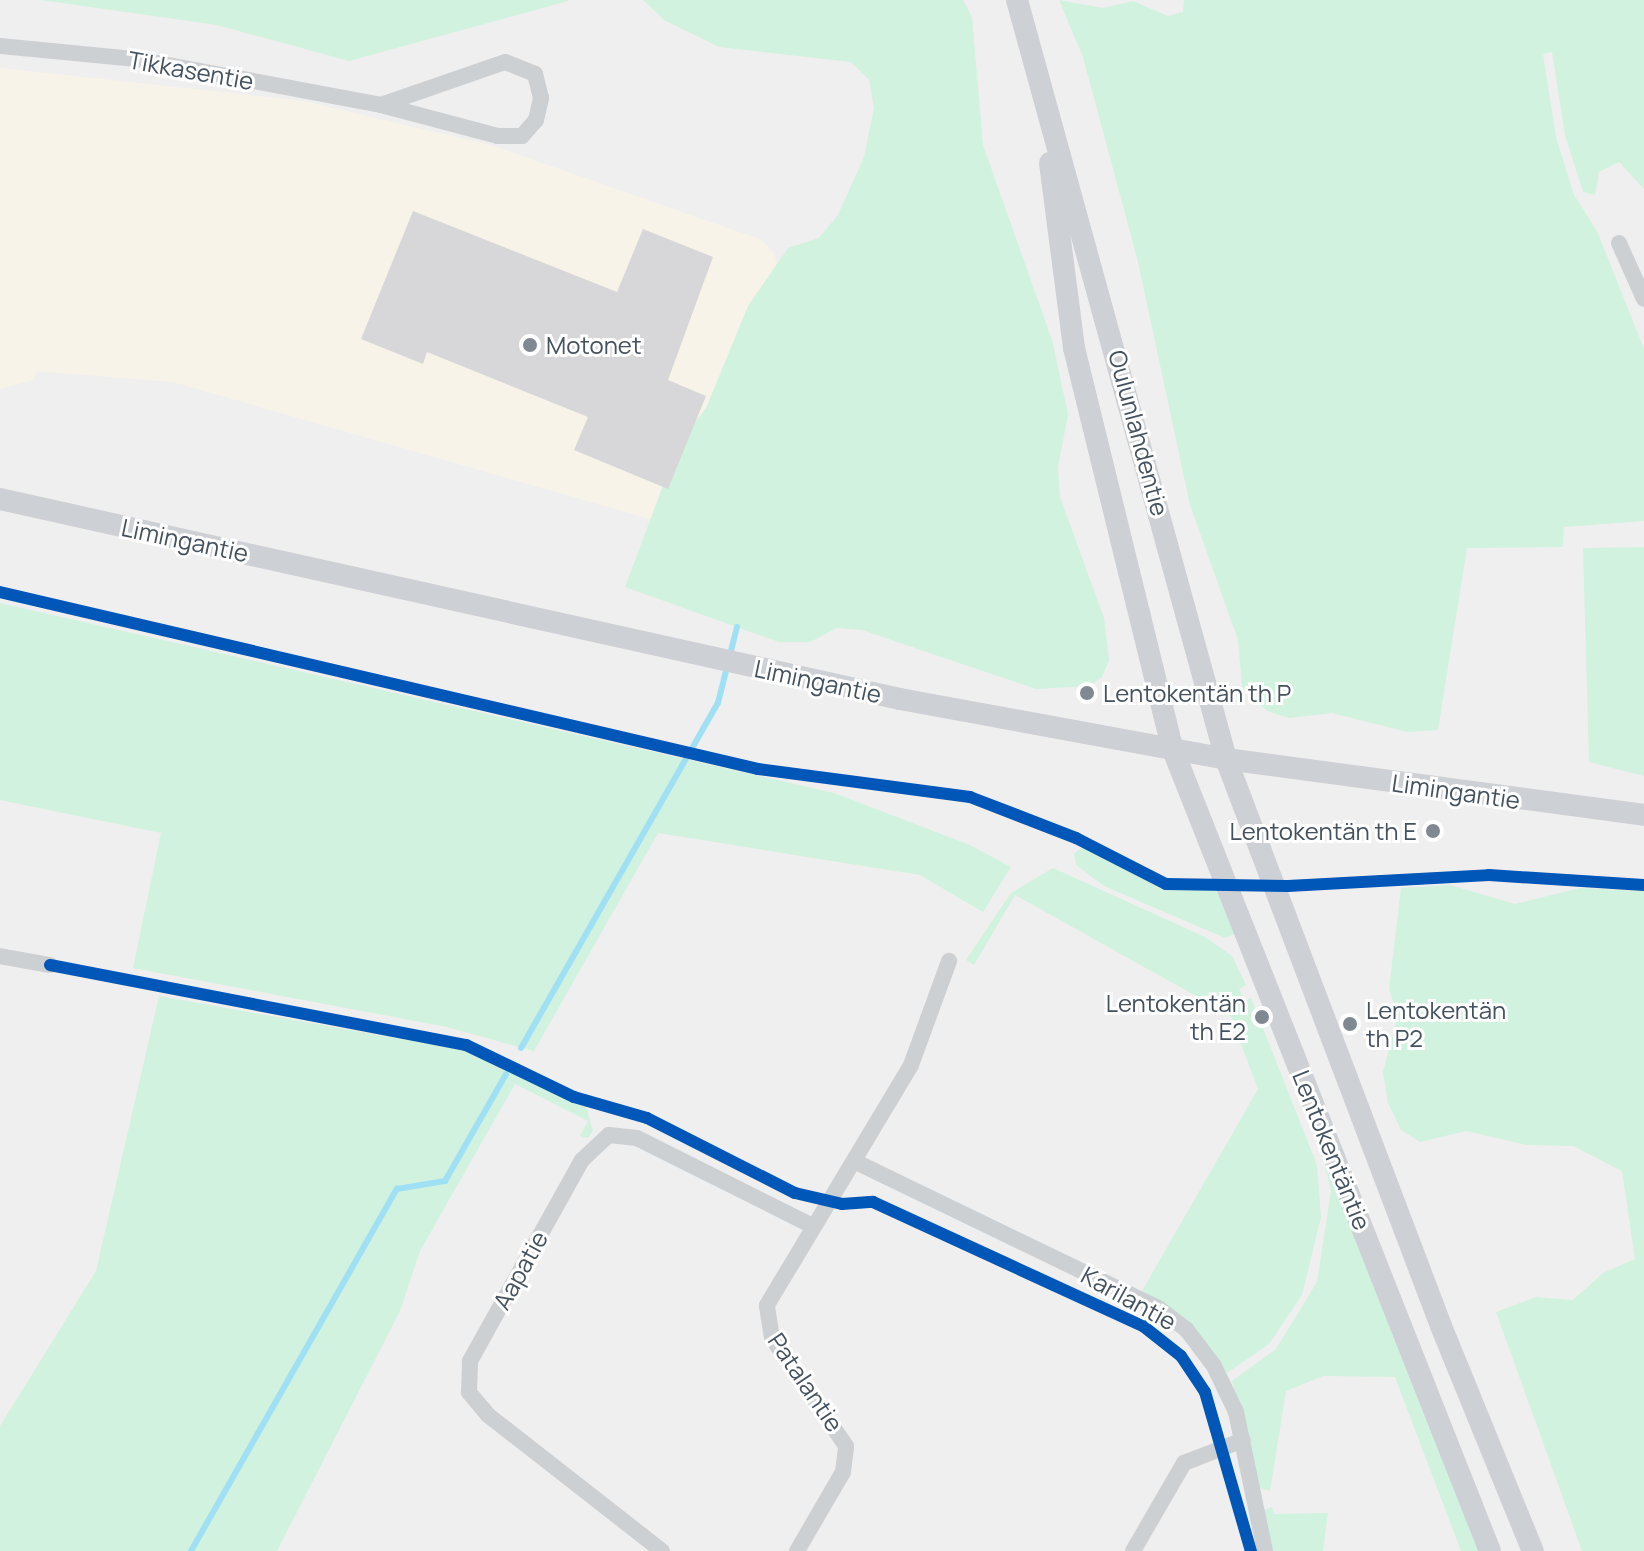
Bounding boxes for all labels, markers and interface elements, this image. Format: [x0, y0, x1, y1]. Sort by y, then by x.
street label: Tikkasentie [126, 45, 256, 95]
place label: Motonet [546, 331, 642, 359]
marker: Motonet [521, 336, 539, 354]
street label: Oulunlahdentie [1103, 347, 1175, 519]
street label: Limingantie [119, 512, 251, 568]
street label: Limingantie [752, 653, 884, 709]
place label: Lentokentän th P [1103, 679, 1291, 707]
marker: Lentokentän th P [1078, 684, 1096, 702]
street label: Limingantie [1390, 768, 1522, 814]
place label: Lentokentän th E [1230, 817, 1417, 845]
marker: Lentokentän th E [1424, 822, 1442, 840]
place label: Lentokentän th E2 [1106, 989, 1246, 1045]
place label: Lentokentän th P2 [1366, 996, 1506, 1052]
marker: Lentokentän th E2 [1253, 1008, 1271, 1026]
marker: Lentokentän th P2 [1341, 1015, 1359, 1033]
street label: Lentokentäntie [1287, 1066, 1377, 1234]
street label: Aapatie [487, 1226, 553, 1314]
street label: Karilantie [1076, 1260, 1182, 1336]
street label: Patalantie [763, 1327, 849, 1437]

